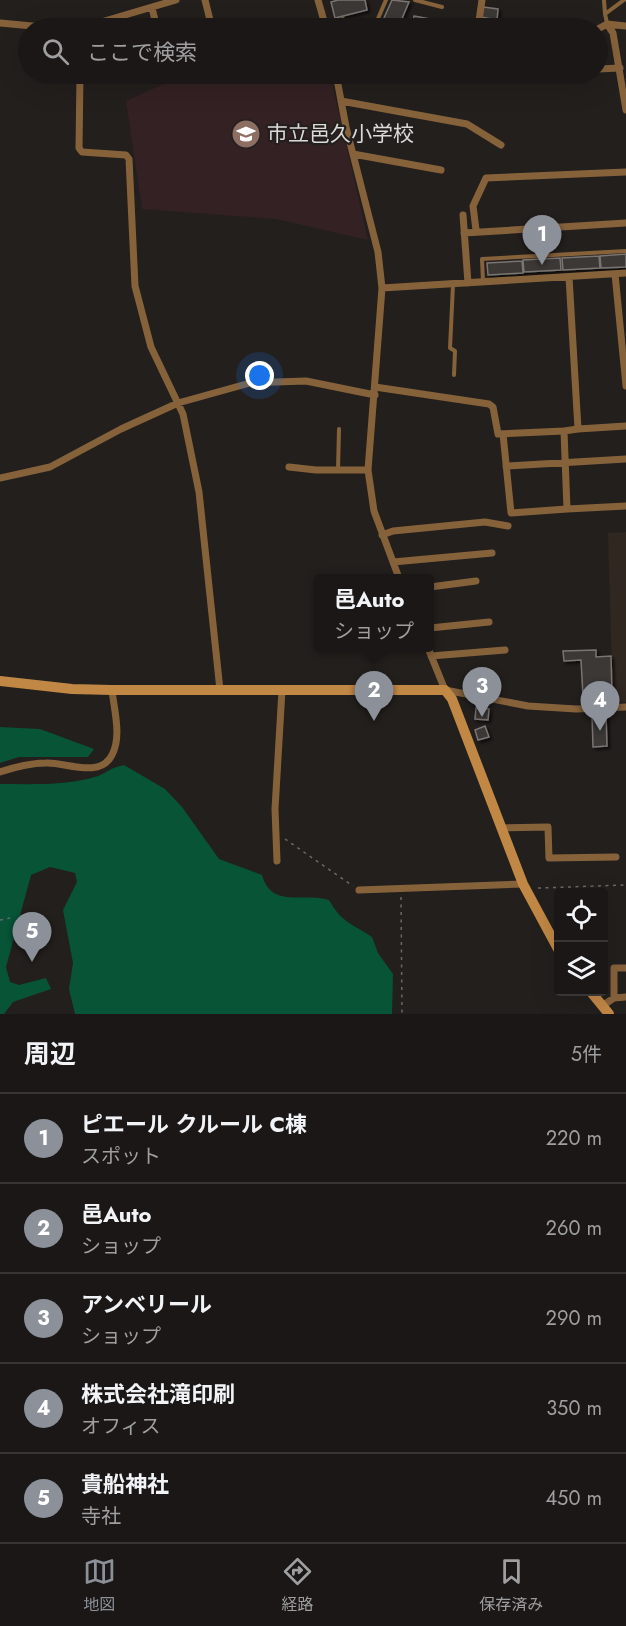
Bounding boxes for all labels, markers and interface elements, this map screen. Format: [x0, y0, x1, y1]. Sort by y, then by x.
search box [18, 18, 608, 84]
icon: search [39, 35, 72, 68]
text: ここで検索 [87, 36, 197, 68]
school or university icon: 市立邑久小学校 [230, 118, 262, 150]
place label: 市立邑久小学校 [267, 119, 414, 149]
pin: 1 [522, 216, 562, 265]
your location [245, 361, 274, 390]
popup [314, 574, 434, 652]
text: 邑Auto [334, 583, 404, 615]
text: ショップ [334, 617, 414, 646]
pin: 3 [462, 668, 502, 717]
pin: 2 [354, 672, 394, 721]
pin: 4 [580, 682, 620, 731]
map controls [554, 888, 608, 996]
button: locate [554, 888, 608, 942]
pin: 5 [12, 912, 51, 962]
button: layers [554, 942, 608, 996]
text: 周辺 [24, 1035, 76, 1073]
text: 5件 [571, 1040, 602, 1069]
text: ピエール クルール C棟 [81, 1108, 307, 1140]
text: 1 [38, 1124, 49, 1153]
text: 220 m [546, 1124, 602, 1153]
text: スポット [81, 1142, 161, 1171]
text: 邑Auto [81, 1198, 151, 1230]
text: 2 [37, 1214, 50, 1243]
text: 260 m [546, 1214, 602, 1243]
text: ショップ [81, 1232, 161, 1261]
text: アンベリール [81, 1288, 212, 1320]
text: 3 [37, 1304, 50, 1333]
text: 290 m [546, 1304, 602, 1333]
text: ショップ [81, 1322, 161, 1351]
text: 株式会社滝印刷 [81, 1378, 235, 1410]
text: 4 [37, 1394, 50, 1423]
text: 350 m [546, 1394, 602, 1423]
text: オフィス [81, 1412, 161, 1441]
text: 貴船神社 [81, 1468, 169, 1500]
text: 5 [37, 1484, 50, 1513]
text: 450 m [545, 1484, 602, 1513]
text: 寺社 [81, 1502, 121, 1531]
tab: 地図 [83, 1555, 116, 1616]
tab: 経路 [281, 1555, 314, 1616]
tab: 保存済み [479, 1555, 543, 1616]

